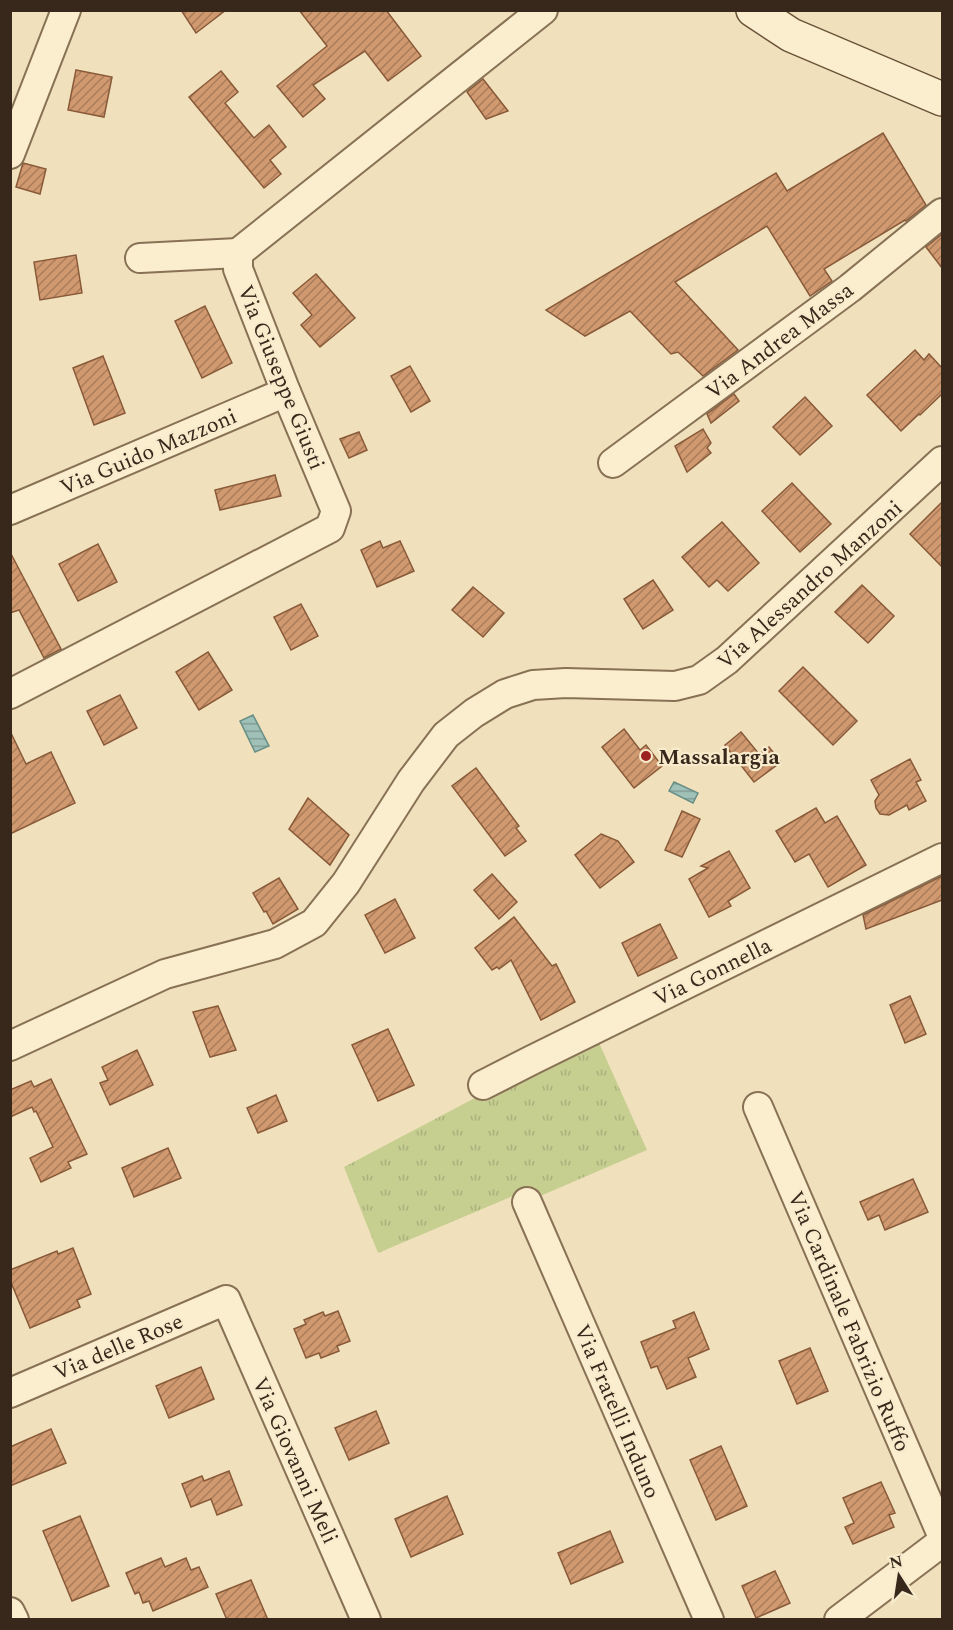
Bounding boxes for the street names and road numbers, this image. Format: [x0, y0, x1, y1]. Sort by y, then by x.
street label: Via Andrea Massa [699, 274, 861, 408]
street label: Via Giuseppe Giusti [228, 280, 333, 475]
street label: Via Guido Mazzoni [55, 400, 242, 505]
street label: Via Alessandro Manzoni [710, 493, 910, 678]
street label: Via Gonnella [648, 929, 778, 1015]
street label: Via Cardinale Fabrizio Ruffo [779, 1186, 919, 1457]
street label: Via delle Rose [49, 1305, 189, 1390]
street label: Via Fratelli Induno [565, 1319, 668, 1504]
street label: Via Giovanni Meli [243, 1372, 346, 1549]

